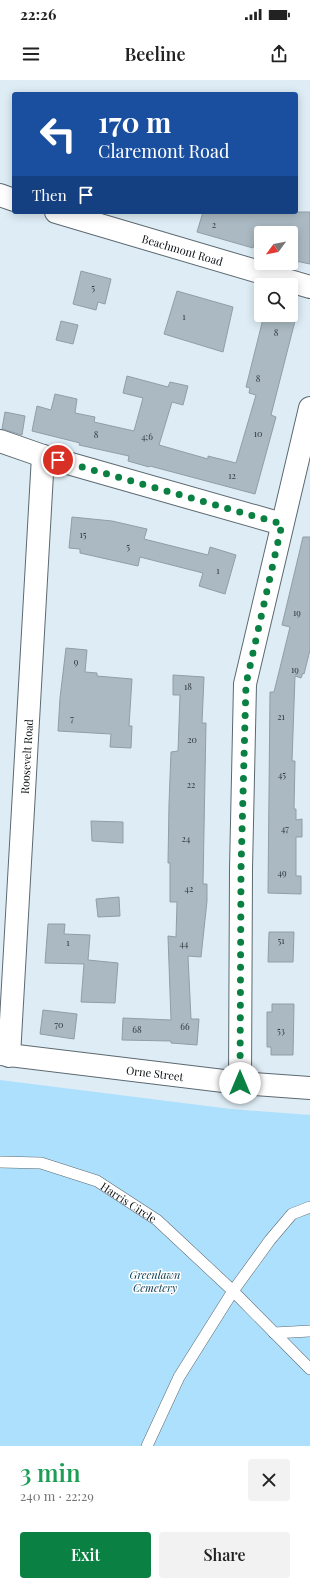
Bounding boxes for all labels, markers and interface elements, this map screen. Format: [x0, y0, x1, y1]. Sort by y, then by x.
text: 22:26 [20, 4, 56, 24]
text: Beeline [124, 42, 186, 66]
icon: menu [20, 43, 42, 65]
icon: share [268, 43, 290, 65]
text: 170 m [98, 103, 171, 140]
icon: left [32, 108, 84, 160]
text: Claremont Road [98, 139, 229, 163]
icon: arrive [75, 184, 97, 206]
text: Then [32, 185, 67, 205]
house number: 2 [212, 218, 216, 230]
north arrow [254, 226, 298, 270]
map controls [254, 226, 298, 322]
street label: Beachmont Road [140, 230, 225, 269]
button: search [254, 278, 298, 322]
house number: 5 [91, 281, 95, 293]
house number: 1 [182, 310, 186, 322]
house number: 8 [274, 326, 279, 338]
house number: 8 [256, 372, 261, 384]
house number: 10 [254, 427, 262, 439]
house number: 8 [94, 428, 99, 440]
house number: 4;6 [141, 430, 153, 442]
pin [41, 443, 75, 477]
icon: arrive [47, 449, 69, 471]
house number: 12 [228, 469, 236, 481]
house number: 15 [80, 528, 87, 540]
house number: 5 [126, 540, 130, 552]
house number: 1 [216, 564, 220, 576]
house number: 19 [293, 606, 301, 618]
house number: 9 [74, 655, 79, 667]
house number: 19 [291, 663, 299, 675]
house number: 18 [184, 680, 192, 692]
house number: 21 [277, 710, 285, 722]
house number: 7 [70, 712, 74, 724]
street label: Roosevelt Road [16, 718, 36, 794]
house number: 20 [187, 733, 197, 745]
house number: 45 [278, 768, 286, 780]
house number: 22 [187, 778, 195, 790]
house number: 47 [281, 822, 289, 834]
house number: 24 [182, 832, 191, 844]
house number: 49 [277, 866, 287, 878]
house number: 42 [185, 882, 193, 894]
house number: 51 [277, 934, 285, 946]
house number: 1 [66, 936, 70, 948]
house number: 44 [180, 937, 189, 949]
house number: 70 [54, 1018, 64, 1030]
house number: 66 [180, 1020, 190, 1032]
house number: 68 [132, 1023, 142, 1035]
house number: 53 [277, 1024, 285, 1036]
street label: Orne Street [125, 1062, 184, 1084]
position arrow [219, 1062, 261, 1104]
street label: Harris Circle [98, 1178, 160, 1226]
park label: Greenlawn Cemetery [130, 1267, 180, 1295]
text: 3 min [20, 1456, 81, 1488]
button: close [248, 1459, 290, 1501]
text: 240 m · 22:29 [20, 1487, 94, 1504]
button: Exit [20, 1532, 151, 1578]
button: Share [159, 1532, 290, 1578]

